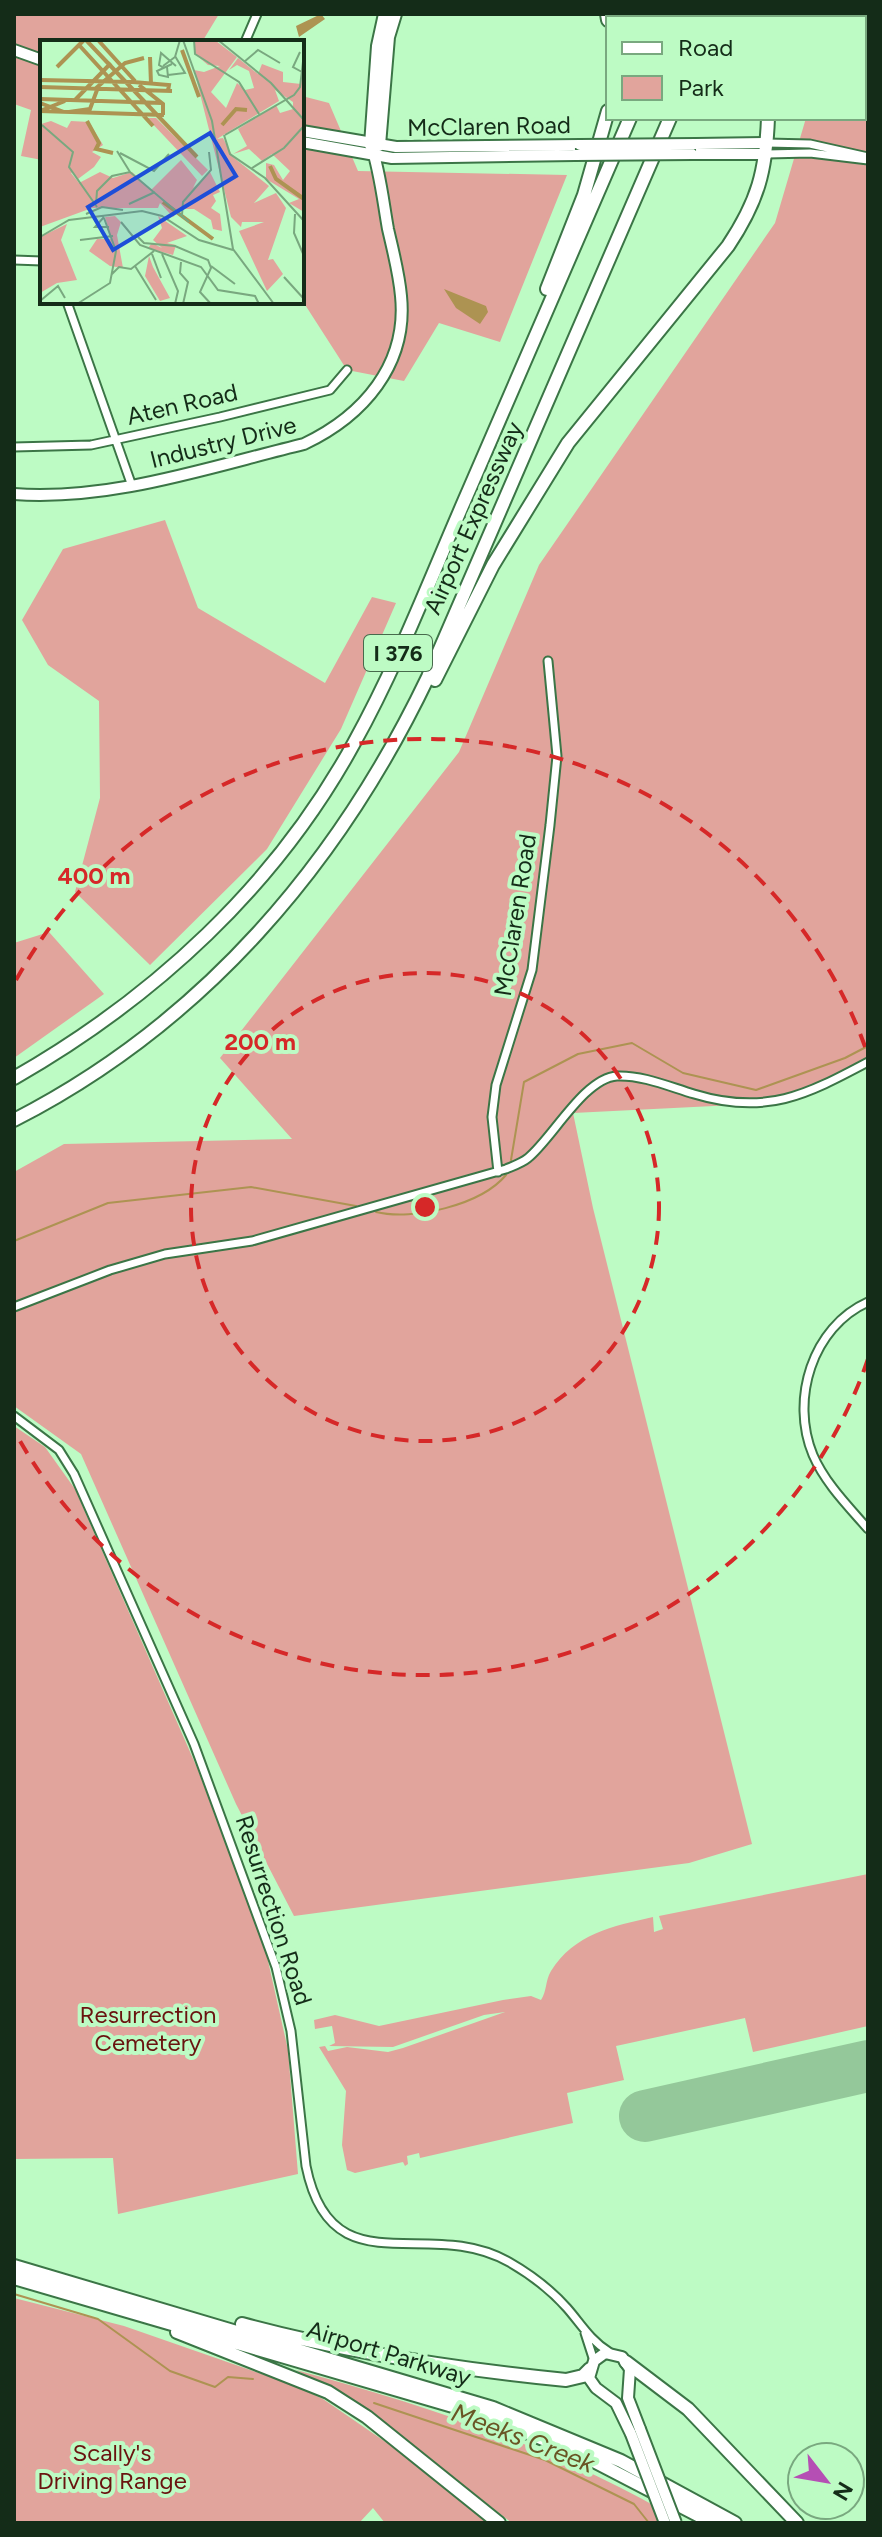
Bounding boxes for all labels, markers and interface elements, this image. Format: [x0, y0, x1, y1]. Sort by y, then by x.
legend [606, 16, 866, 120]
text: Road [678, 33, 733, 62]
inset map [40, 40, 304, 304]
text: Park [678, 73, 724, 102]
street label: McClaren Road [407, 110, 571, 142]
street label: Aten Road [124, 377, 240, 431]
street label: Industry Drive [147, 410, 299, 474]
street label: Airport Expressway [418, 417, 529, 619]
road number: I 376 [364, 635, 432, 671]
street label: McClaren Road [488, 832, 542, 998]
text: 400 m [58, 861, 130, 890]
text: 200 m [224, 1027, 296, 1056]
centre of rings [411, 1193, 439, 1221]
street label: Resurrection Road [230, 1811, 318, 2009]
park label: Resurrection Cemetery [80, 2000, 216, 2057]
street label: Airport Parkway [303, 2314, 475, 2392]
water label: Meeks Creek [447, 2396, 600, 2480]
park label: Scally's Driving Range [37, 2438, 187, 2495]
north arrow [786, 2441, 866, 2521]
text: N [827, 2477, 859, 2505]

